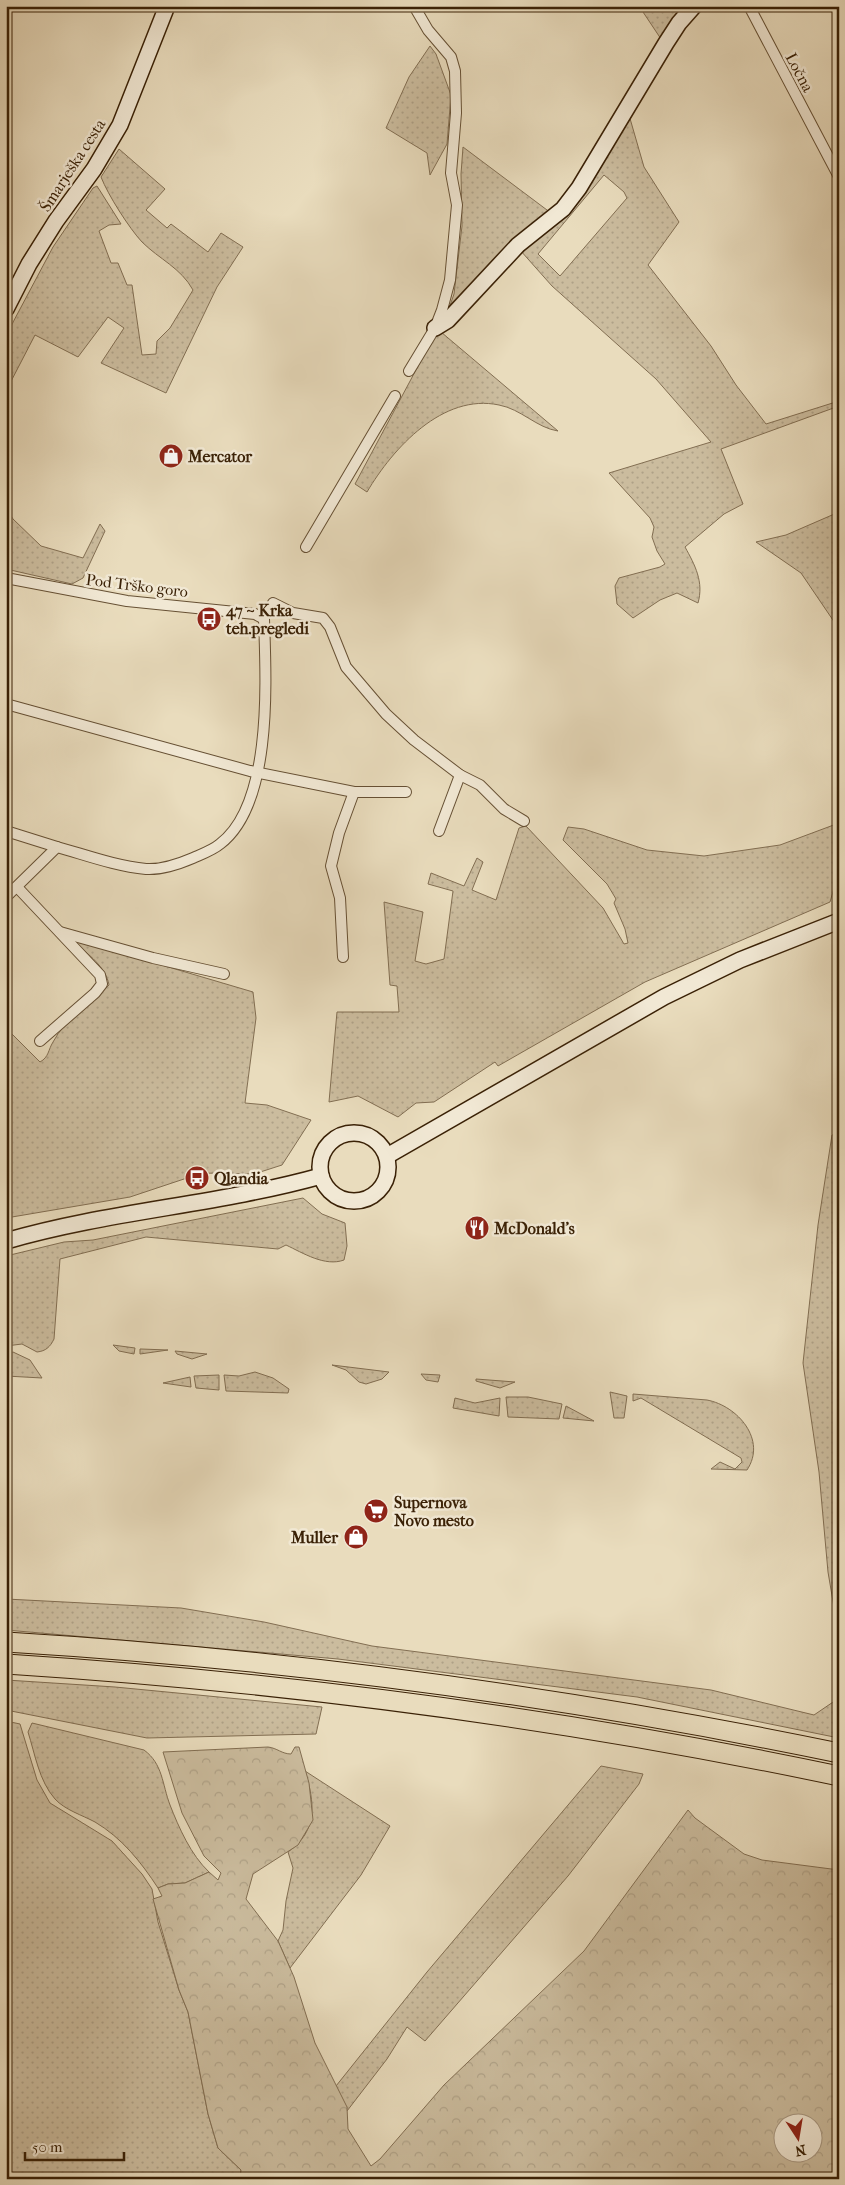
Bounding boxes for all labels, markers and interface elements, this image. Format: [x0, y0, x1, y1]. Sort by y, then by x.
street label: Ločna [781, 49, 818, 96]
street label: Šmarješka cesta [35, 114, 110, 215]
shop icon: Mercator [158, 443, 184, 469]
place label: Mercator [187, 447, 253, 466]
street label: Pod Trško goro [85, 570, 189, 601]
place label: 47 ~ Krka teh.pregledi [225, 601, 309, 639]
bus stop icon: 47 ~ Krka teh.pregledi [196, 606, 222, 632]
bus stop icon: Qlandia [184, 1165, 210, 1191]
place label: Qlandia [214, 1169, 269, 1188]
restaurant icon: McDonald's [464, 1215, 490, 1241]
place label: McDonald's [493, 1219, 575, 1238]
place label: Supernova Novo mesto [394, 1493, 474, 1530]
supermarket icon: Supernova Novo mesto [363, 1498, 389, 1524]
shop icon: Muller [343, 1524, 369, 1550]
place label: Muller [290, 1528, 339, 1547]
north arrow [772, 2112, 822, 2162]
scale bar [25, 2130, 124, 2162]
text: 50 m [32, 2138, 63, 2156]
text: N [793, 2141, 808, 2160]

